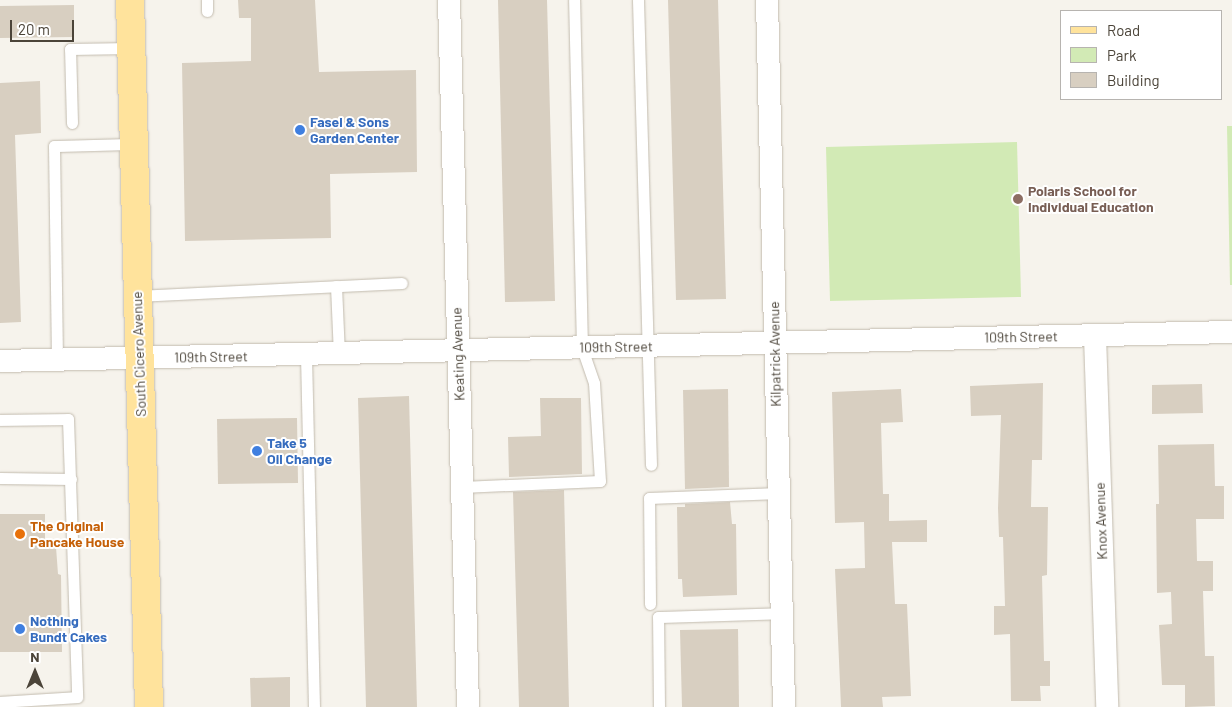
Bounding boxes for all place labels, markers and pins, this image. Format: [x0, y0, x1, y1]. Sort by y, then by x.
place label: Fasel & Sons Garden Center [310, 114, 399, 146]
marker: Fasel & Sons Garden Center [294, 124, 306, 136]
place label: Polaris School for Individual Education [1028, 183, 1154, 216]
marker: Polaris School for Individual Education [1012, 193, 1024, 205]
place label: Take 5 Oil Change [267, 435, 332, 468]
marker: Take 5 Oil Change [251, 445, 263, 457]
place label: The Original Pancake House [30, 518, 124, 550]
marker: The Original Pancake House [14, 528, 26, 540]
place label: Nothing Bundt Cakes [30, 613, 107, 646]
marker: Nothing Bundt Cakes [14, 623, 26, 635]

